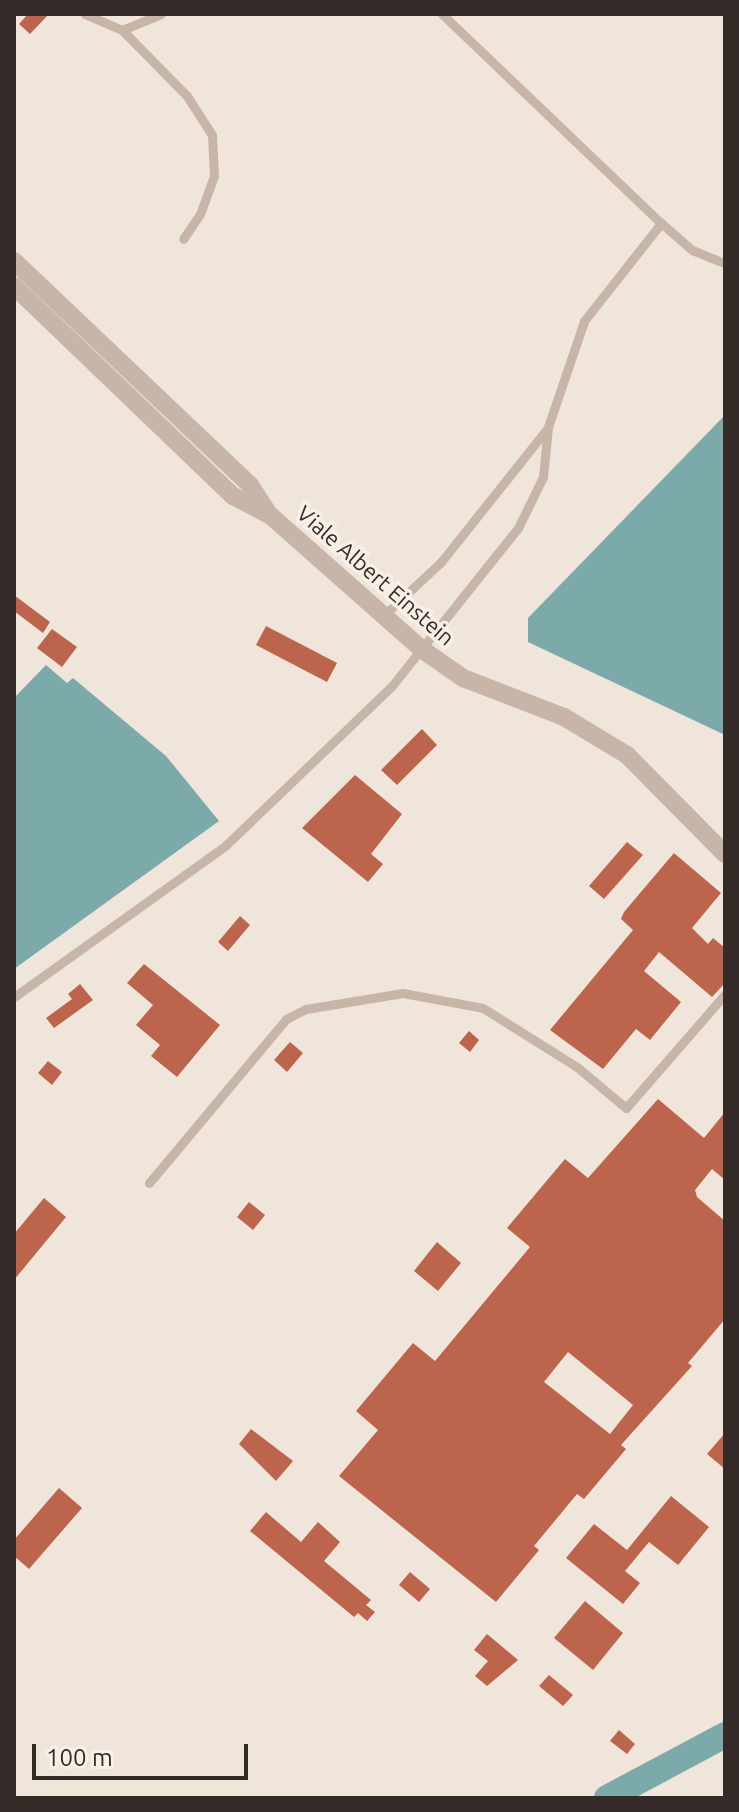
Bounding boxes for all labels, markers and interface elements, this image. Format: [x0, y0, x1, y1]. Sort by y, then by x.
street label: Viale Albert Einstein [292, 499, 460, 651]
scale bar [36, 1728, 252, 1778]
text: 100 m [46, 1744, 113, 1771]

